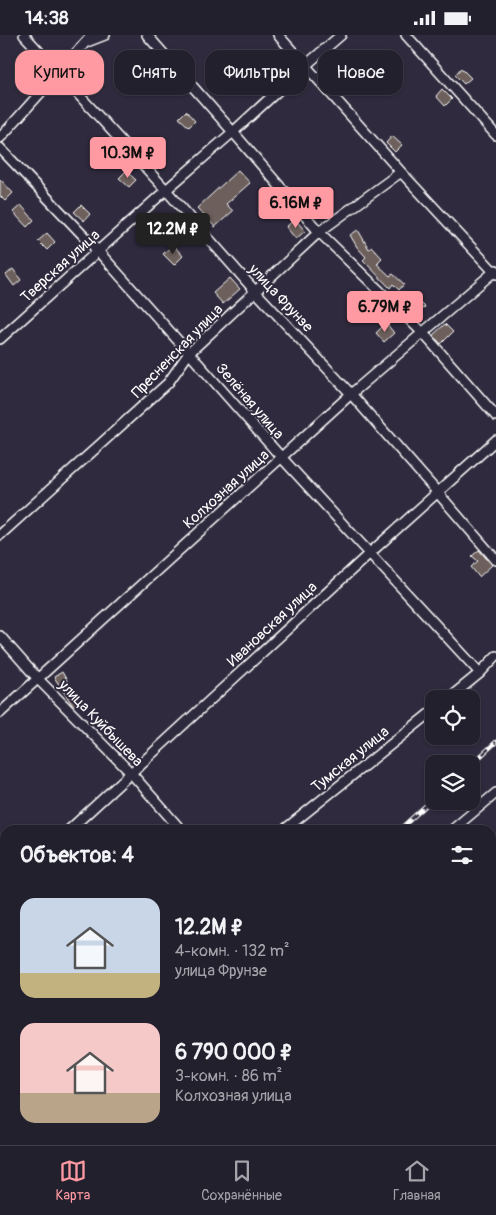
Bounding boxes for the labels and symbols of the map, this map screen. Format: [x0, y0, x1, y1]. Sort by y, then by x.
pin: 10.3M ₽ [82, 137, 174, 179]
pin: 6.16M ₽ [250, 187, 342, 229]
pin: 12.2M ₽ [127, 213, 219, 255]
street label: Тверская улица [17, 226, 104, 307]
street label: улица Фрунзе [244, 260, 317, 337]
pin: 6.79M ₽ [339, 291, 431, 333]
street label: Пресненская улица [128, 300, 227, 402]
street label: Зелёная улица [211, 359, 288, 443]
street label: Колхозная улица [179, 446, 273, 533]
street label: Ивановская улица [223, 578, 321, 671]
street label: улица Куйбышева [54, 675, 147, 771]
street label: Тумская улица [308, 722, 393, 797]

